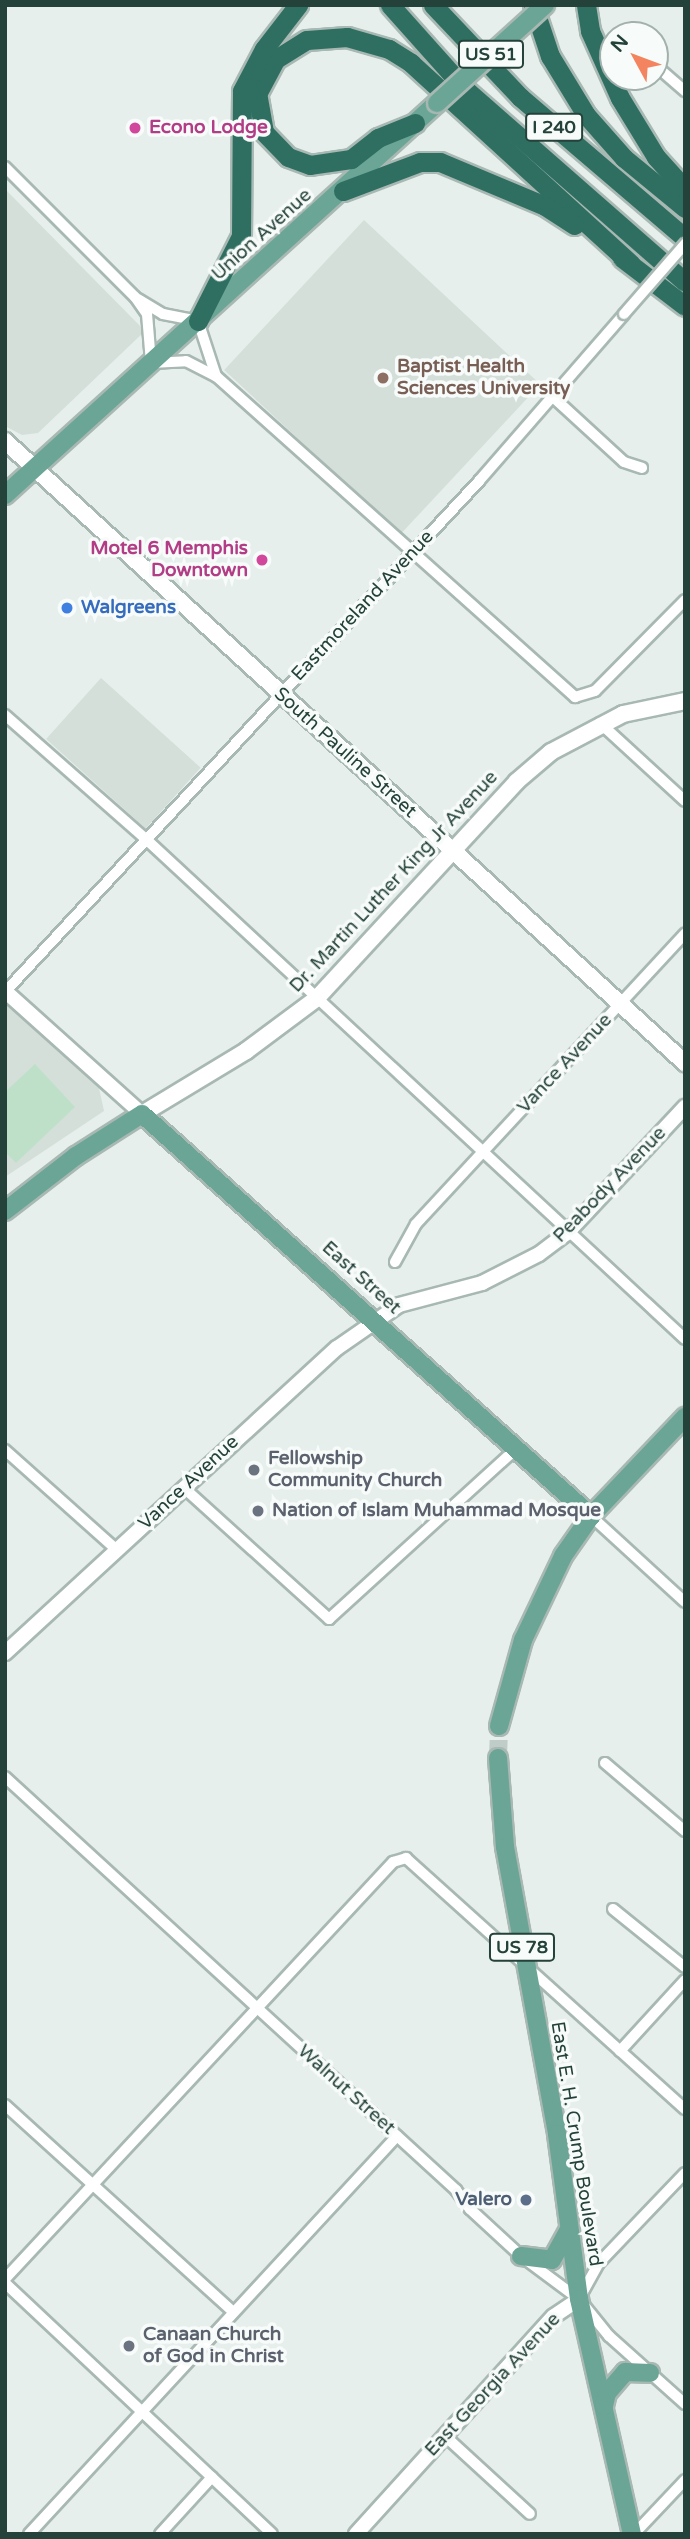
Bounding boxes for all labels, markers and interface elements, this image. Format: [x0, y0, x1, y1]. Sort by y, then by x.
north arrow [599, 21, 669, 91]
text: N [606, 31, 633, 57]
road number: US 51 [458, 40, 524, 68]
road number: I 240 [524, 112, 584, 142]
place label: Econo Lodge [149, 117, 268, 139]
marker: Econo Lodge [127, 120, 143, 136]
street label: Union Avenue [207, 184, 317, 286]
place label: Baptist Health Sciences University [397, 356, 570, 400]
marker: Baptist Health Sciences University [375, 370, 391, 386]
street label: Eastmoreland Avenue [287, 526, 439, 686]
place label: Motel 6 Memphis Downtown [90, 538, 248, 582]
marker: Motel 6 Memphis Downtown [254, 552, 270, 568]
place label: Walgreens [81, 597, 176, 619]
marker: Walgreens [59, 600, 75, 616]
street label: South Pauline Street [269, 683, 421, 823]
street label: Dr. Martin Luther King Jr Avenue [285, 766, 503, 998]
street label: Vance Avenue [513, 1009, 617, 1119]
street label: Peabody Avenue [549, 1122, 671, 1248]
street label: East Street [317, 1237, 405, 1319]
street label: Vance Avenue [134, 1431, 244, 1535]
place label: Fellowship Community Church [268, 1448, 442, 1492]
marker: Fellowship Community Church [246, 1462, 262, 1478]
place label: Nation of Islam Muhammad Mosque [272, 1500, 601, 1522]
marker: Nation of Islam Muhammad Mosque [250, 1503, 266, 1519]
road number: US 78 [489, 1933, 555, 1962]
street label: East E. H. Crump Boulevard [545, 2020, 607, 2268]
street label: Walnut Street [293, 2040, 399, 2140]
place label: Valero [455, 2189, 512, 2211]
marker: Valero [518, 2192, 534, 2208]
street label: East Georgia Avenue [421, 2309, 565, 2461]
place label: Canaan Church of God in Christ [143, 2324, 284, 2368]
marker: Canaan Church of God in Christ [121, 2338, 137, 2354]

